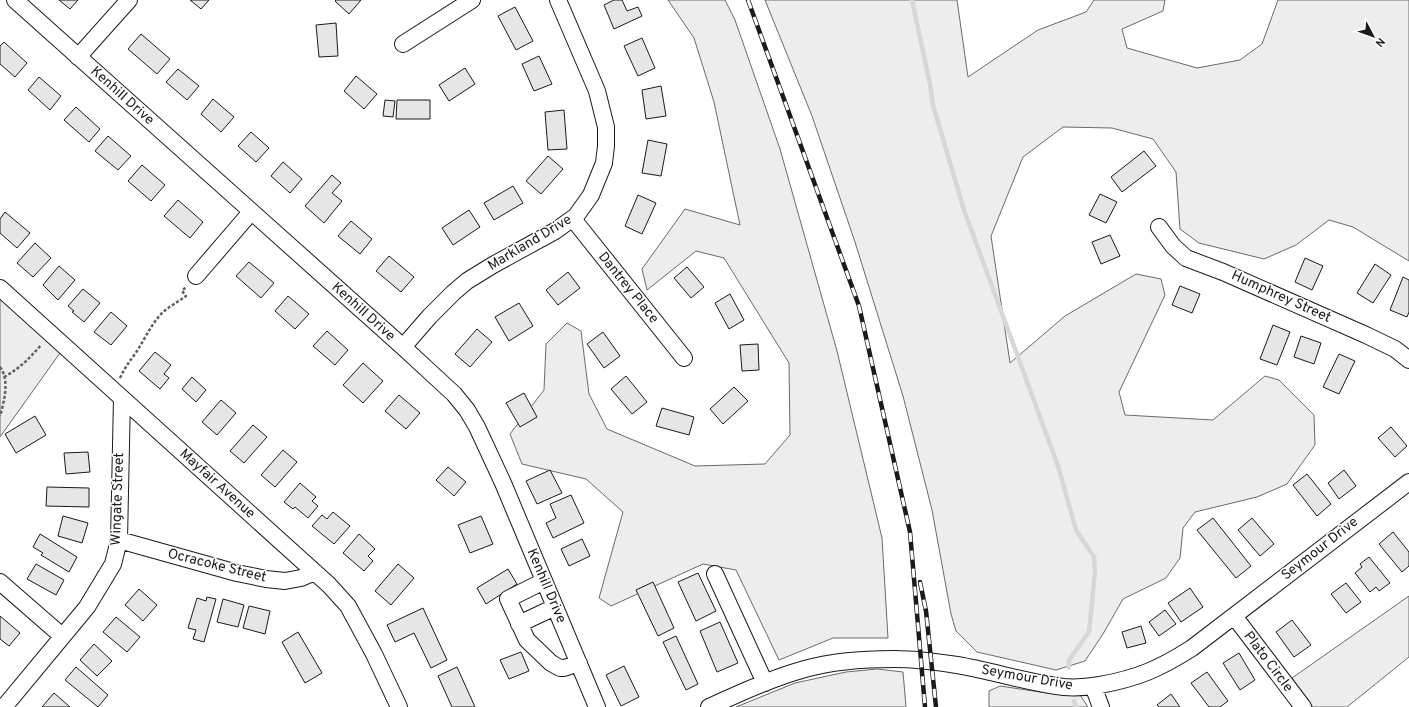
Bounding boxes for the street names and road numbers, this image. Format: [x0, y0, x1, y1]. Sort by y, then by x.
street label: Kenhill Drive [87, 63, 157, 129]
street label: Markland Drive [485, 211, 575, 275]
street label: Dantrey Place [594, 249, 662, 327]
street label: Humphrey Street [1228, 267, 1334, 327]
street label: Kenhill Drive [328, 279, 398, 345]
street label: Mayfair Avenue [176, 446, 258, 522]
street label: Wingate Street [108, 452, 128, 546]
street label: Seymour Drive [1278, 514, 1362, 584]
street label: Ocracoke Street [166, 546, 268, 586]
street label: Kenhill Drive [523, 546, 569, 626]
street label: Plato Circle [1240, 628, 1296, 696]
street label: Seymour Drive [980, 662, 1074, 694]

